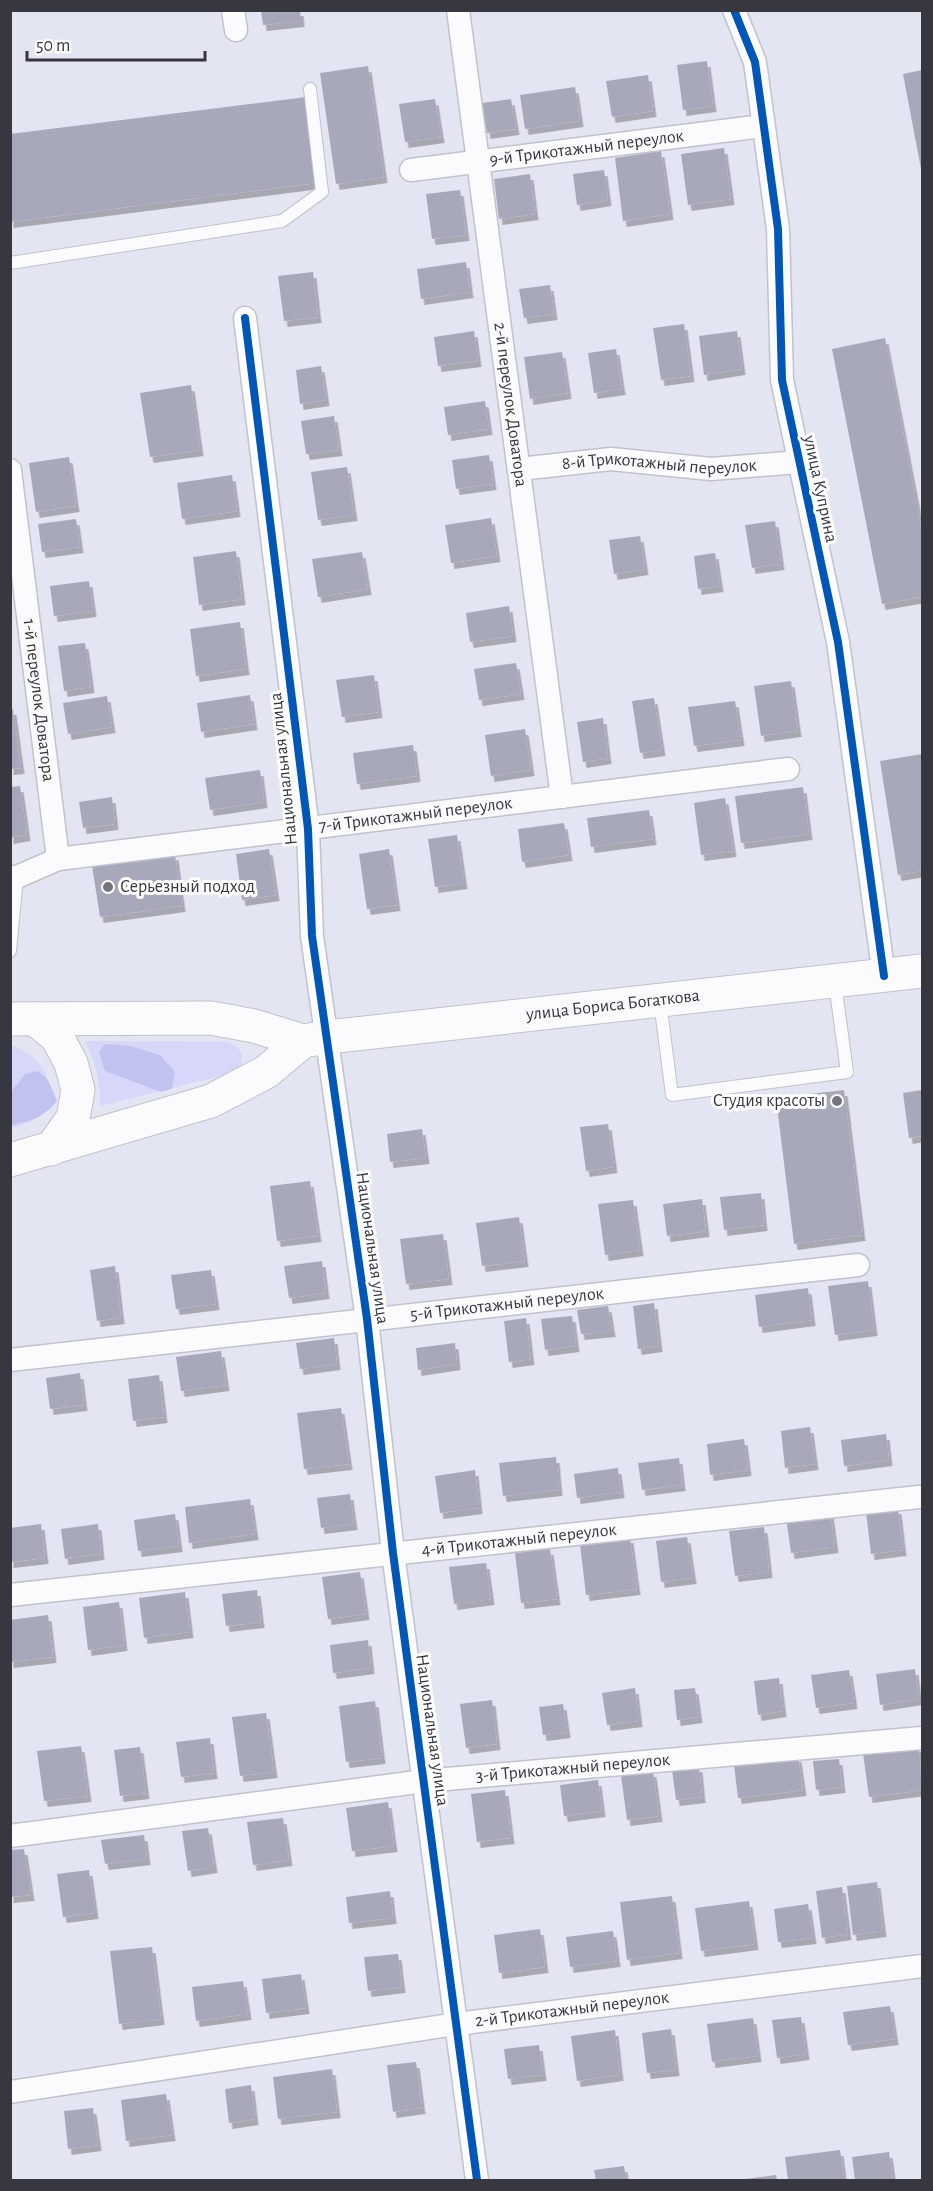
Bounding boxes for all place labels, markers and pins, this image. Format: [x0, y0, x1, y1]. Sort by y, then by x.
place label: Серьезный подход [120, 878, 255, 896]
marker: Серьезный подход [101, 880, 115, 894]
place label: Студия красоты [713, 1092, 825, 1110]
marker: Студия красоты [830, 1094, 844, 1108]

